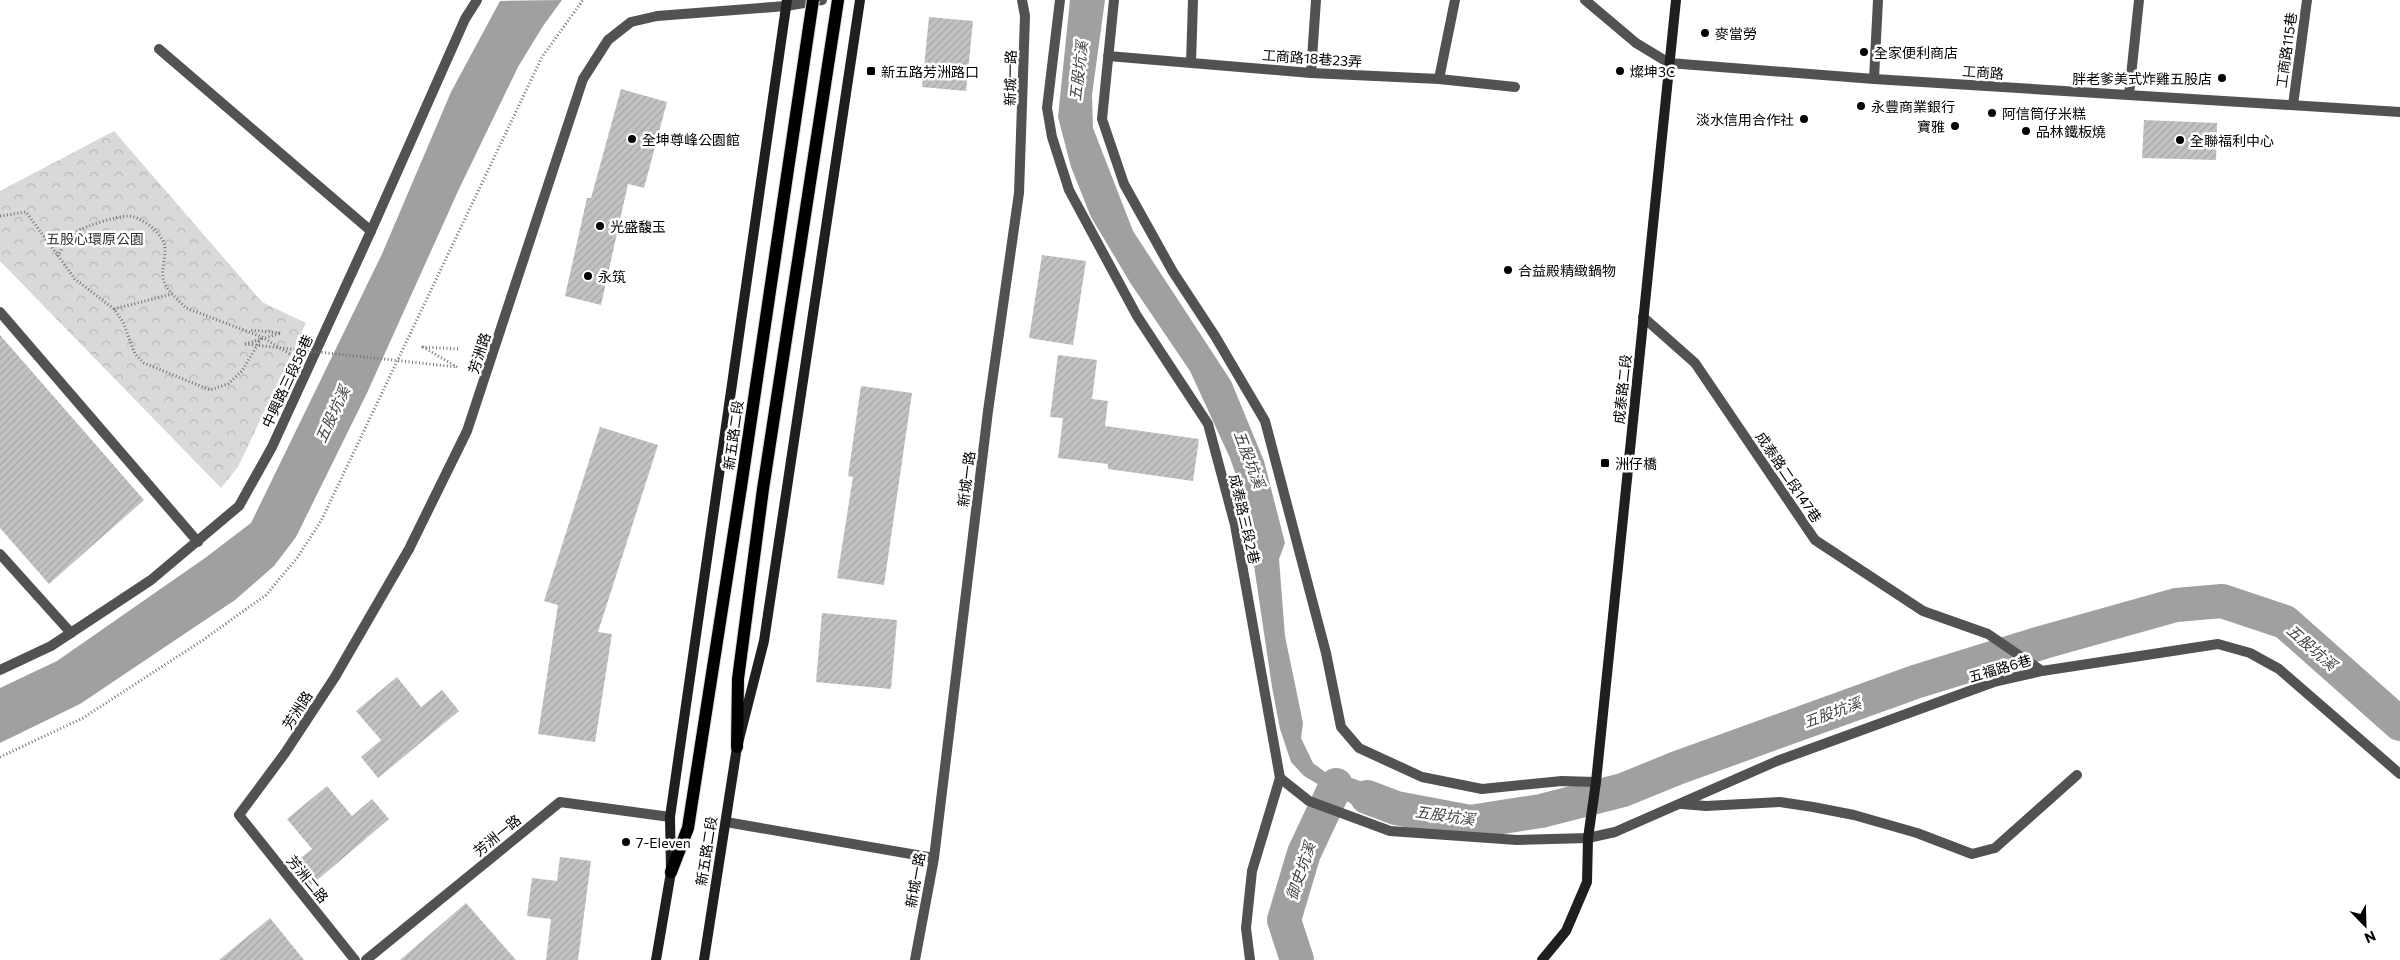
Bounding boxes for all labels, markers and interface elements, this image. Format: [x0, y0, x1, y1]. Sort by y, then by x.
street label: 工商路115巷 [2272, 11, 2300, 89]
place label: 麥當勞 [1715, 25, 1757, 42]
marker: 麥當勞 [1699, 27, 1711, 39]
water label: 五股坑溪 [1065, 38, 1091, 102]
place label: 全家便利商店 [1874, 44, 1958, 61]
street label: 工商路18巷23弄 [1261, 46, 1363, 70]
marker: 全家便利商店 [1858, 46, 1870, 58]
street label: 新城一路 [1001, 50, 1019, 106]
street label: 工商路 [1961, 62, 2005, 82]
place label: 新五路芳洲路口 [881, 63, 979, 80]
place label: 燦坤3C [1630, 63, 1676, 80]
marker: 新五路芳洲路口 [865, 65, 877, 77]
marker: 燦坤3C [1614, 65, 1626, 77]
place label: 胖老爹美式炸雞五股店 [2072, 70, 2212, 87]
marker: 胖老爹美式炸雞五股店 [2216, 72, 2228, 84]
place label: 永豐商業銀行 [1871, 98, 1955, 115]
marker: 永豐商業銀行 [1855, 100, 1867, 112]
place label: 阿信筒仔米糕 [2002, 105, 2086, 122]
marker: 阿信筒仔米糕 [1986, 107, 1998, 119]
place label: 淡水信用合作社 [1696, 111, 1794, 128]
marker: 淡水信用合作社 [1798, 113, 1810, 125]
place label: 寶雅 [1917, 118, 1945, 135]
marker: 寶雅 [1949, 120, 1961, 132]
place label: 品林鐵板燒 [2036, 123, 2106, 140]
marker: 品林鐵板燒 [2020, 125, 2032, 137]
place label: 全坤尊峰公園館 [642, 131, 740, 148]
place label: 全聯福利中心 [2190, 132, 2274, 149]
marker: 全坤尊峰公園館 [626, 133, 638, 145]
marker: 全聯福利中心 [2174, 134, 2186, 146]
place label: 光盛馥玉 [610, 218, 666, 235]
marker: 光盛馥玉 [594, 220, 606, 232]
park label: 五股心環原公園 [46, 230, 144, 247]
place label: 合益殿精緻鍋物 [1518, 262, 1616, 279]
marker: 合益殿精緻鍋物 [1502, 264, 1514, 276]
place label: 永筑 [598, 268, 626, 285]
marker: 永筑 [582, 270, 594, 282]
street label: 芳洲路 [464, 330, 494, 376]
street label: 中興路三段58巷 [258, 332, 316, 430]
street label: 成泰路二段 [1610, 353, 1634, 425]
water label: 五股坑溪 [311, 381, 354, 445]
street label: 新五路二段 [720, 399, 746, 471]
water label: 五股坑溪 [1231, 428, 1270, 492]
street label: 成泰路二段147巷 [1752, 429, 1826, 525]
street label: 新城一路 [954, 450, 978, 508]
place label: 洲仔橋 [1615, 455, 1657, 472]
marker: 洲仔橋 [1599, 457, 1611, 469]
street label: 成泰路三段2巷 [1226, 472, 1264, 566]
water label: 五股坑溪 [2283, 621, 2342, 675]
street label: 五福路6巷 [1967, 651, 2033, 685]
street label: 芳洲路 [278, 688, 316, 732]
water label: 五股坑溪 [1801, 693, 1865, 731]
water label: 五股坑溪 [1414, 802, 1478, 828]
street label: 芳洲一路 [470, 811, 524, 859]
street label: 新五路二段 [692, 815, 720, 887]
place label: 7-Eleven [636, 834, 691, 851]
marker: 7-Eleven [620, 836, 632, 848]
water label: 御史坑溪 [1282, 838, 1319, 902]
street label: 新城一路 [902, 851, 928, 909]
street label: 芳洲二路 [284, 852, 332, 906]
north arrow [2340, 900, 2390, 950]
text: N [2362, 928, 2378, 947]

